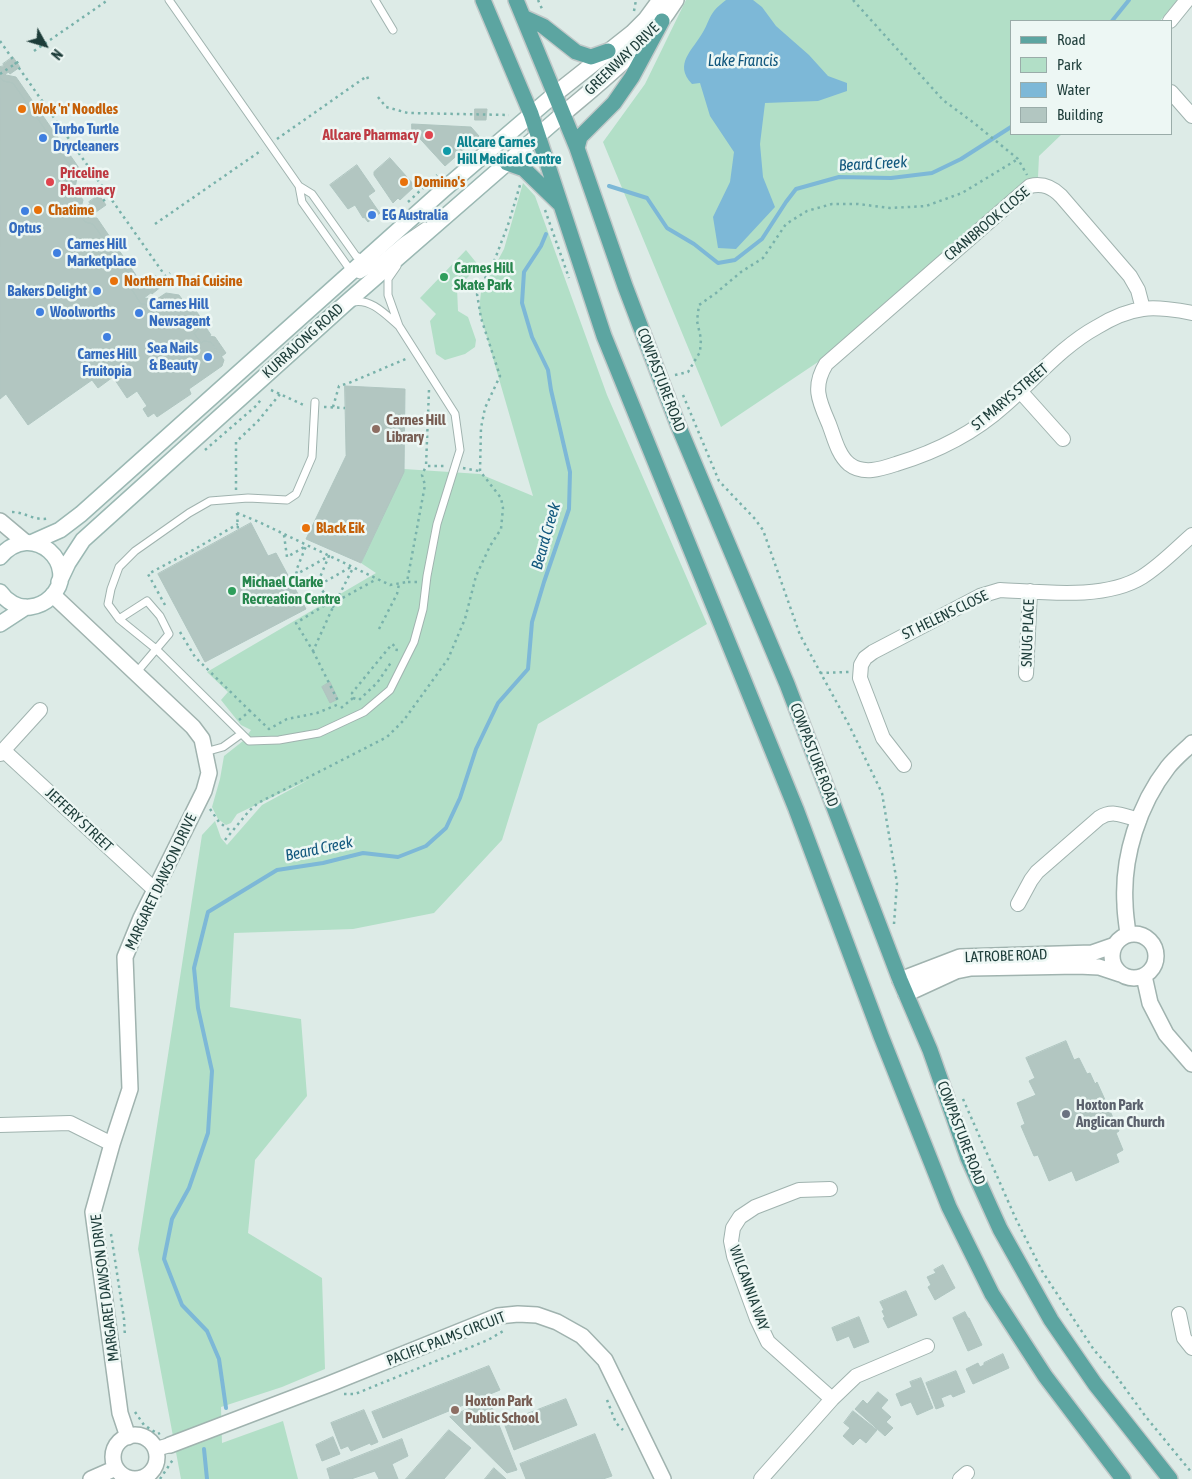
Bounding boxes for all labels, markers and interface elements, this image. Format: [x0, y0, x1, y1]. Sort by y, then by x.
street label: GREENWAY DRIVE [581, 19, 663, 99]
north arrow [20, 20, 70, 70]
legend [1010, 20, 1172, 135]
text: Road [1057, 31, 1086, 48]
text: N [48, 46, 65, 63]
water label: Lake Francis [708, 51, 778, 71]
text: Park [1057, 56, 1082, 73]
text: Water [1057, 81, 1090, 98]
place label: Wok 'n' Noodles [32, 100, 118, 118]
marker: Wok 'n' Noodles [16, 103, 28, 115]
text: Building [1057, 106, 1103, 123]
place label: Turbo Turtle Drycleaners [53, 120, 119, 155]
place label: Allcare Pharmacy [323, 126, 419, 144]
marker: Allcare Pharmacy [423, 129, 435, 141]
marker: Turbo Turtle Drycleaners [37, 132, 49, 144]
place label: Allcare Carnes Hill Medical Centre [457, 133, 561, 168]
marker: Allcare Carnes Hill Medical Centre [441, 145, 453, 157]
water label: Beard Creek [838, 153, 908, 175]
place label: Priceline Pharmacy [60, 164, 116, 199]
place label: Domino's [414, 173, 465, 191]
marker: Priceline Pharmacy [44, 176, 56, 188]
marker: Domino's [398, 176, 410, 188]
street label: CRANBROOK CLOSE [941, 183, 1033, 265]
place label: Chatime [48, 201, 94, 219]
marker: Chatime [32, 204, 44, 216]
marker: Optus [19, 205, 31, 217]
place label: EG Australia [382, 206, 448, 224]
marker: EG Australia [366, 209, 378, 221]
place label: Optus [9, 219, 41, 237]
place label: Carnes Hill Marketplace [67, 235, 136, 270]
marker: Carnes Hill Marketplace [51, 247, 63, 259]
place label: Carnes Hill Skate Park [454, 259, 514, 294]
marker: Carnes Hill Skate Park [438, 271, 450, 283]
place label: Northern Thai Cuisine [124, 272, 243, 290]
marker: Northern Thai Cuisine [108, 275, 120, 287]
place label: Bakers Delight [7, 282, 87, 300]
marker: Bakers Delight [91, 285, 103, 297]
place label: Carnes Hill Newsagent [149, 295, 210, 330]
street label: KURRAJONG ROAD [259, 300, 347, 382]
place label: Woolworths [50, 303, 115, 321]
marker: Woolworths [34, 306, 46, 318]
marker: Carnes Hill Newsagent [133, 307, 145, 319]
street label: COWPASTURE ROAD [633, 326, 689, 434]
marker: Carnes Hill Fruitopia [101, 331, 113, 343]
place label: Sea Nails & Beauty [147, 339, 198, 374]
place label: Carnes Hill Fruitopia [77, 345, 137, 380]
marker: Sea Nails & Beauty [202, 351, 214, 363]
street label: ST MARYS STREET [968, 360, 1052, 434]
place label: Carnes Hill Library [386, 411, 446, 446]
marker: Carnes Hill Library [370, 423, 382, 435]
water label: Beard Creek [527, 500, 565, 572]
place label: Black Eik [316, 519, 365, 537]
marker: Black Eik [300, 522, 312, 534]
place label: Michael Clarke Recreation Centre [242, 573, 341, 608]
marker: Michael Clarke Recreation Centre [226, 585, 238, 597]
street label: ST HELENS CLOSE [899, 586, 991, 644]
street label: SNUG PLACE [1018, 599, 1038, 667]
street label: COWPASTURE ROAD [786, 701, 842, 809]
street label: JEFFERY STREET [42, 784, 116, 856]
street label: MARGARET DAWSON DRIVE [121, 811, 201, 953]
water label: Beard Creek [283, 832, 355, 866]
street label: LATROBE ROAD [964, 946, 1048, 966]
street label: COWPASTURE ROAD [933, 1079, 989, 1187]
place label: Hoxton Park Anglican Church [1076, 1096, 1165, 1131]
marker: Hoxton Park Anglican Church [1060, 1108, 1072, 1120]
street label: MARGARET DAWSON DRIVE [87, 1213, 123, 1363]
street label: WILCANNIA WAY [725, 1243, 773, 1333]
street label: PACIFIC PALMS CIRCUIT [384, 1308, 508, 1370]
place label: Hoxton Park Public School [465, 1392, 539, 1427]
marker: Hoxton Park Public School [449, 1404, 461, 1416]

